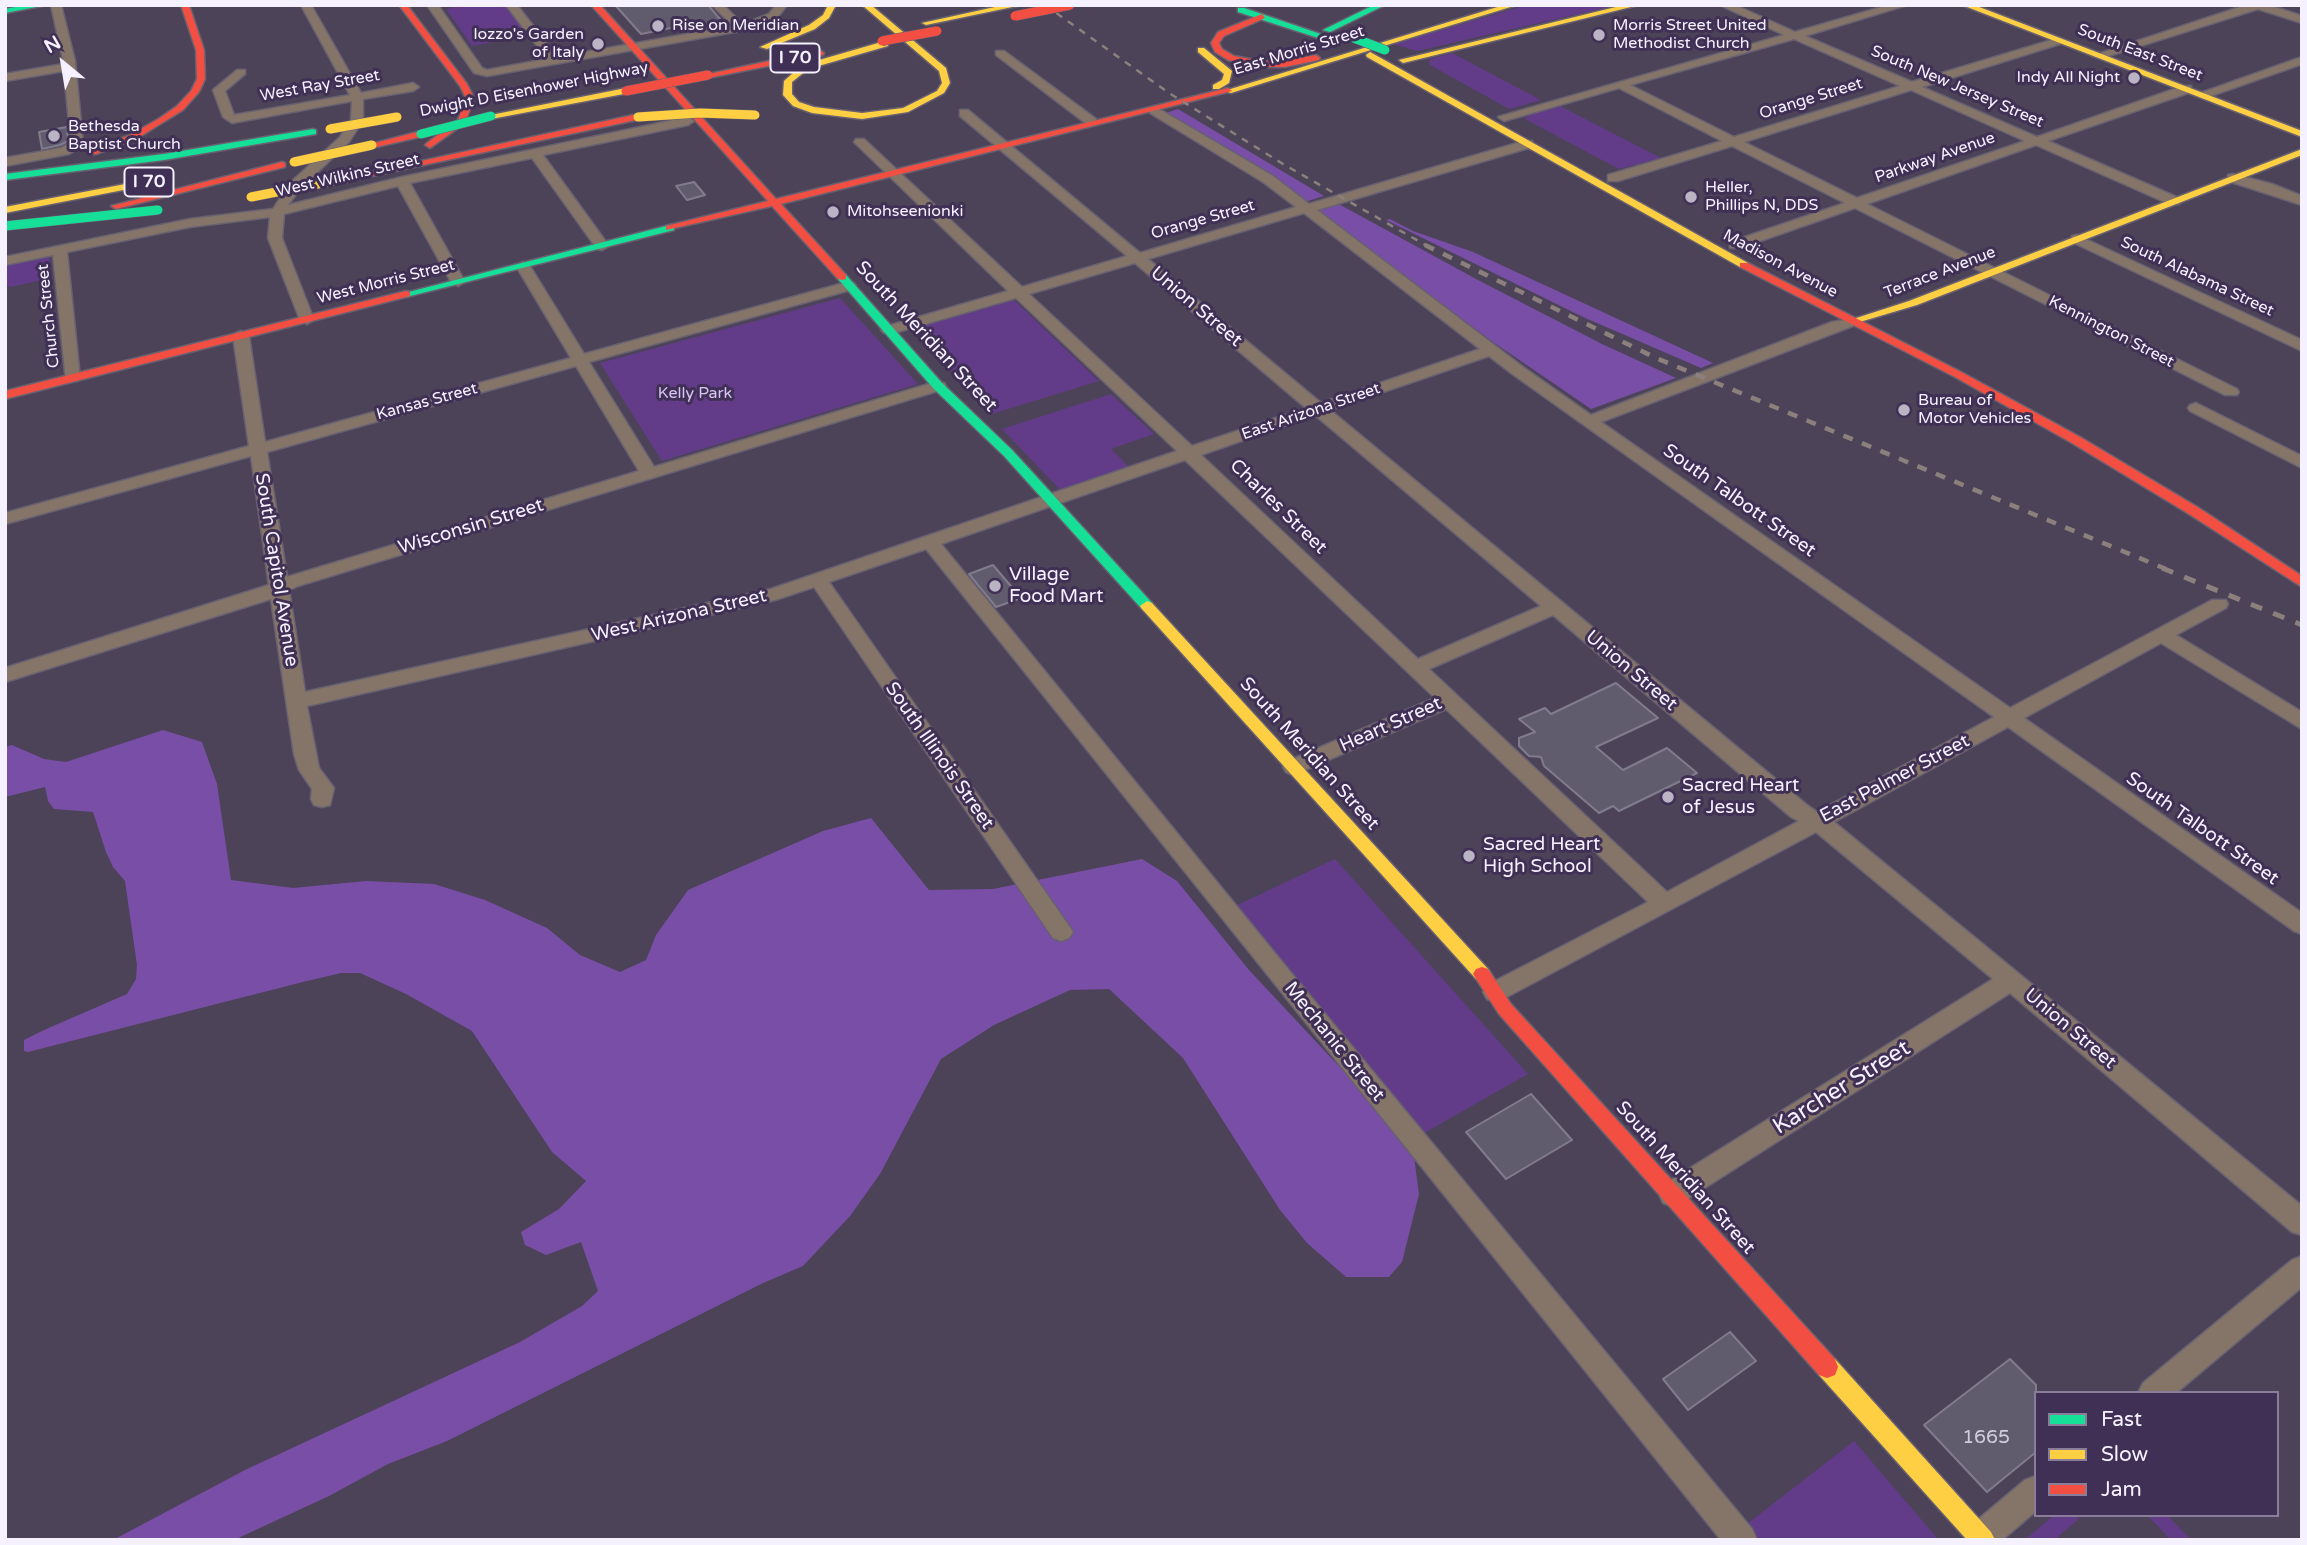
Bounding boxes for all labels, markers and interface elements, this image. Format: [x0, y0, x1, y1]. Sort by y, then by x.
place label: Rise on Meridian [672, 16, 799, 36]
place label: Morris Street United Methodist Church [1613, 16, 1767, 54]
marker: Rise on Meridian [650, 18, 666, 34]
street label: South East Street [2075, 20, 2205, 86]
street label: East Morris Street [1231, 22, 1367, 80]
place label: Iozzo's Garden of Italy [473, 25, 584, 63]
marker: Morris Street United Methodist Church [1591, 27, 1607, 43]
north arrow [28, 28, 98, 98]
text: N [40, 31, 65, 58]
marker: Iozzo's Garden of Italy [590, 36, 606, 52]
street label: South New Jersey Street [1868, 42, 2046, 132]
road number: I 70 [770, 44, 820, 72]
street label: Dwight D Eisenhower Highway [418, 58, 650, 122]
street label: West Ray Street [259, 66, 381, 106]
place label: Indy All Night [2017, 68, 2120, 88]
marker: Indy All Night [2126, 70, 2142, 86]
street label: Orange Street [1757, 74, 1865, 124]
place label: Bethesda Baptist Church [68, 117, 181, 155]
marker: Bethesda Baptist Church [46, 128, 62, 144]
street label: Parkway Avenue [1872, 128, 1998, 188]
street label: West Wilkins Street [275, 150, 421, 202]
road number: I 70 [124, 168, 174, 196]
place label: Heller, Phillips N, DDS [1705, 178, 1818, 216]
marker: Heller, Phillips N, DDS [1683, 189, 1699, 205]
street label: Orange Street [1149, 196, 1257, 244]
place label: Mitohseenionki [847, 202, 963, 222]
marker: Mitohseenionki [825, 204, 841, 220]
street label: Madison Avenue [1719, 226, 1841, 302]
street label: South Alabama Street [2117, 233, 2277, 321]
street label: Terrace Avenue [1881, 243, 1999, 303]
street label: West Morris Street [315, 256, 457, 308]
street label: South Meridian Street [850, 257, 1002, 417]
street label: Union Street [1145, 262, 1247, 352]
street label: Church Street [34, 263, 64, 369]
street label: Kennington Street [2045, 292, 2177, 372]
street label: Kansas Street [374, 379, 480, 425]
street label: East Arizona Street [1239, 379, 1383, 445]
park label: Kelly Park [658, 384, 732, 404]
place label: Bureau of Motor Vehicles [1918, 391, 2031, 429]
marker: Bureau of Motor Vehicles [1896, 402, 1912, 418]
street label: South Talbott Street [1658, 440, 1820, 562]
street label: Charles Street [1225, 455, 1331, 559]
street label: South Capitol Avenue [249, 472, 303, 668]
street label: Wisconsin Street [396, 494, 546, 560]
place label: Village Food Mart [1009, 564, 1103, 608]
marker: Village Food Mart [987, 578, 1003, 594]
street label: West Arizona Street [589, 585, 769, 647]
street label: Union Street [1580, 626, 1682, 716]
street label: South Meridian Street [1234, 673, 1384, 835]
street label: South Illinois Street [880, 678, 998, 834]
street label: Heart Street [1336, 692, 1446, 758]
street label: East Palmer Street [1816, 730, 1974, 828]
street label: South Talbott Street [2121, 768, 2283, 890]
place label: Sacred Heart of Jesus [1682, 775, 1799, 819]
marker: Sacred Heart of Jesus [1660, 789, 1676, 805]
place label: Sacred Heart High School [1483, 834, 1600, 878]
marker: Sacred Heart High School [1461, 848, 1477, 864]
street label: Mechanic Street [1279, 978, 1389, 1106]
street label: Union Street [2019, 984, 2121, 1074]
street label: Karcher Street [1768, 1035, 1916, 1141]
street label: South Meridian Street [1610, 1097, 1760, 1259]
legend [2034, 1391, 2279, 1517]
text: Fast [2101, 1407, 2142, 1432]
house number: 1665 [1962, 1427, 2010, 1449]
text: Slow [2101, 1442, 2148, 1467]
text: Jam [2101, 1477, 2142, 1502]

